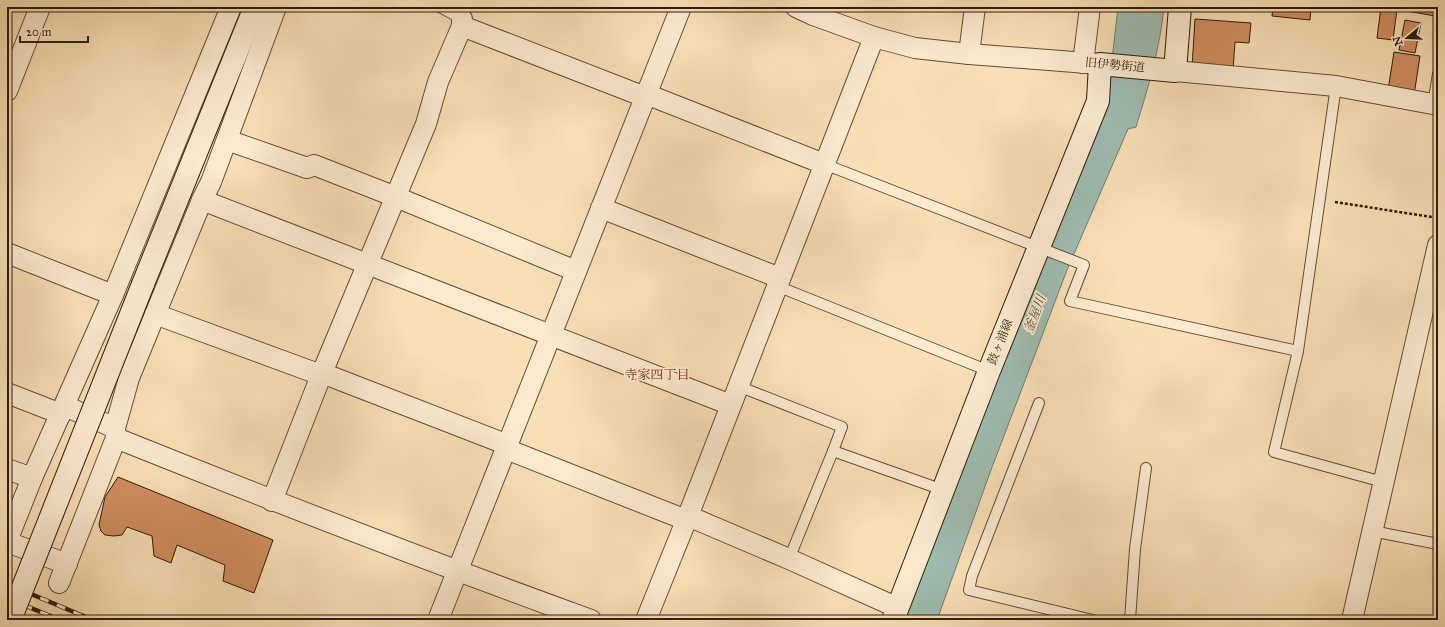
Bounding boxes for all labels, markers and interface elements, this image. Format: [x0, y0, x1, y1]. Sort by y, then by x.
scale bar [20, 18, 88, 44]
north arrow [1387, 18, 1427, 58]
text: 20 m [26, 25, 52, 39]
text: N [1390, 34, 1406, 48]
street label: 旧伊勢街道 [1084, 55, 1146, 75]
water label: 釜屋川 [1021, 291, 1050, 335]
street label: 鼓ヶ浦線 [985, 317, 1015, 367]
district label: 寺家四丁目 [624, 367, 690, 383]

